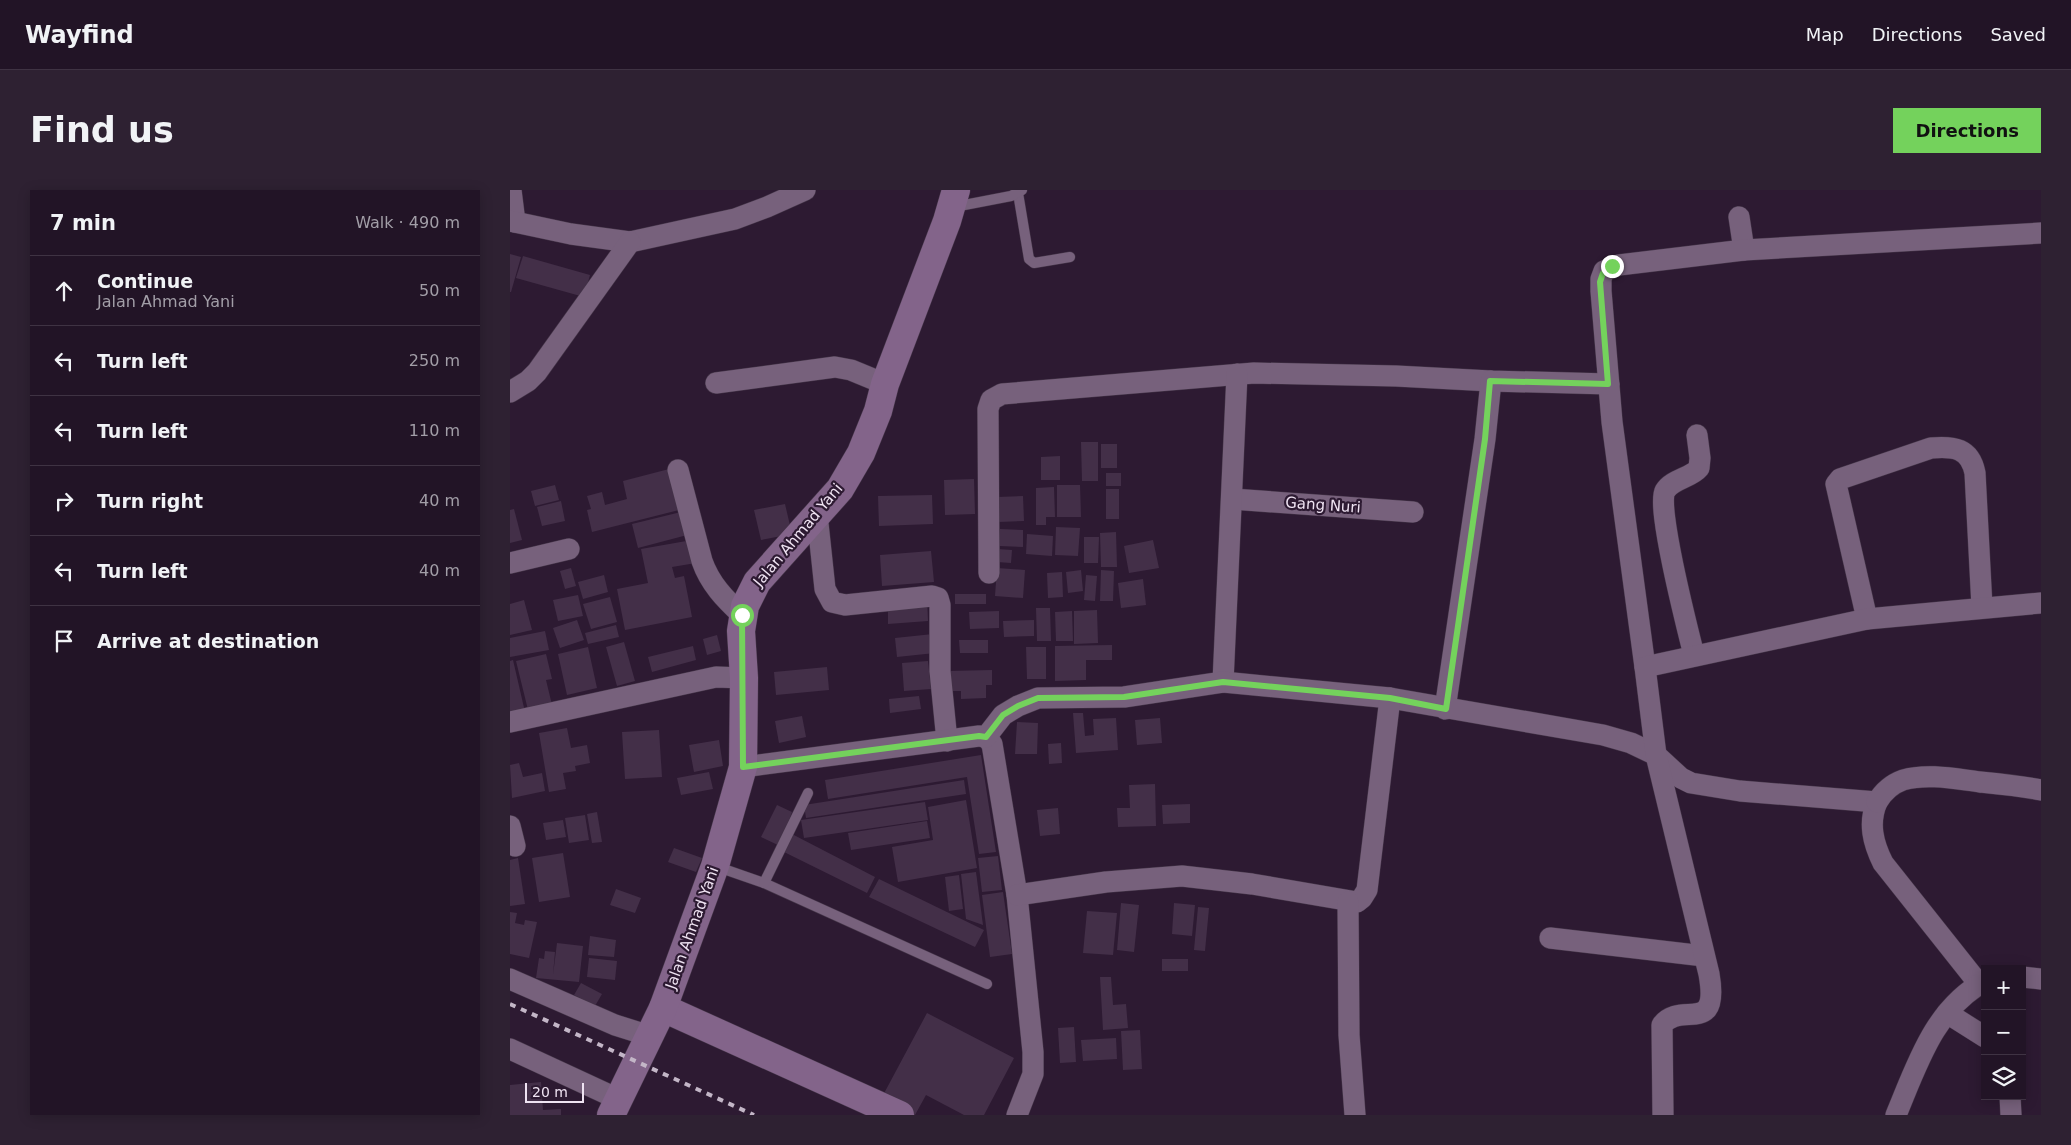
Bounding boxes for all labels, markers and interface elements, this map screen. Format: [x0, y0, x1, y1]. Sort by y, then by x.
text: Wayfind [25, 21, 134, 49]
text: Map [1806, 24, 1844, 45]
text: Directions [1872, 24, 1962, 45]
text: Saved [1990, 24, 2046, 45]
button: Directions [1893, 108, 2041, 153]
text: Find us [30, 110, 174, 150]
text: 7 min [50, 211, 116, 235]
text: Walk · 490 m [355, 213, 460, 232]
route end [1601, 255, 1624, 278]
text: Continue [97, 270, 193, 292]
icon: ahead [50, 277, 78, 305]
text: 50 m [419, 281, 460, 300]
text: Jalan Ahmad Yani [97, 292, 235, 311]
icon: left [50, 347, 78, 375]
text: Turn left [97, 350, 188, 372]
text: 250 m [409, 351, 460, 370]
icon: left [50, 417, 78, 445]
text: Turn left [97, 420, 188, 442]
text: 110 m [409, 421, 460, 440]
street label: Jalan Ahmad Yani [749, 480, 846, 591]
icon: right [50, 487, 78, 515]
text: Turn right [97, 490, 203, 512]
text: 40 m [419, 491, 460, 510]
street label: Gang Nuri [1285, 493, 1361, 517]
icon: left [50, 557, 78, 585]
text: Turn left [97, 560, 188, 582]
text: 40 m [419, 561, 460, 580]
route start [731, 604, 754, 627]
icon: arrive [50, 627, 78, 655]
text: Arrive at destination [97, 630, 319, 652]
street label: Jalan Ahmad Yani [661, 864, 723, 993]
map controls [1981, 965, 2026, 1100]
button: + [1981, 965, 2026, 1010]
button: − [1981, 1010, 2026, 1055]
button: layers [1981, 1055, 2026, 1100]
scale bar [525, 1080, 584, 1103]
text: 20 m [532, 1084, 568, 1100]

